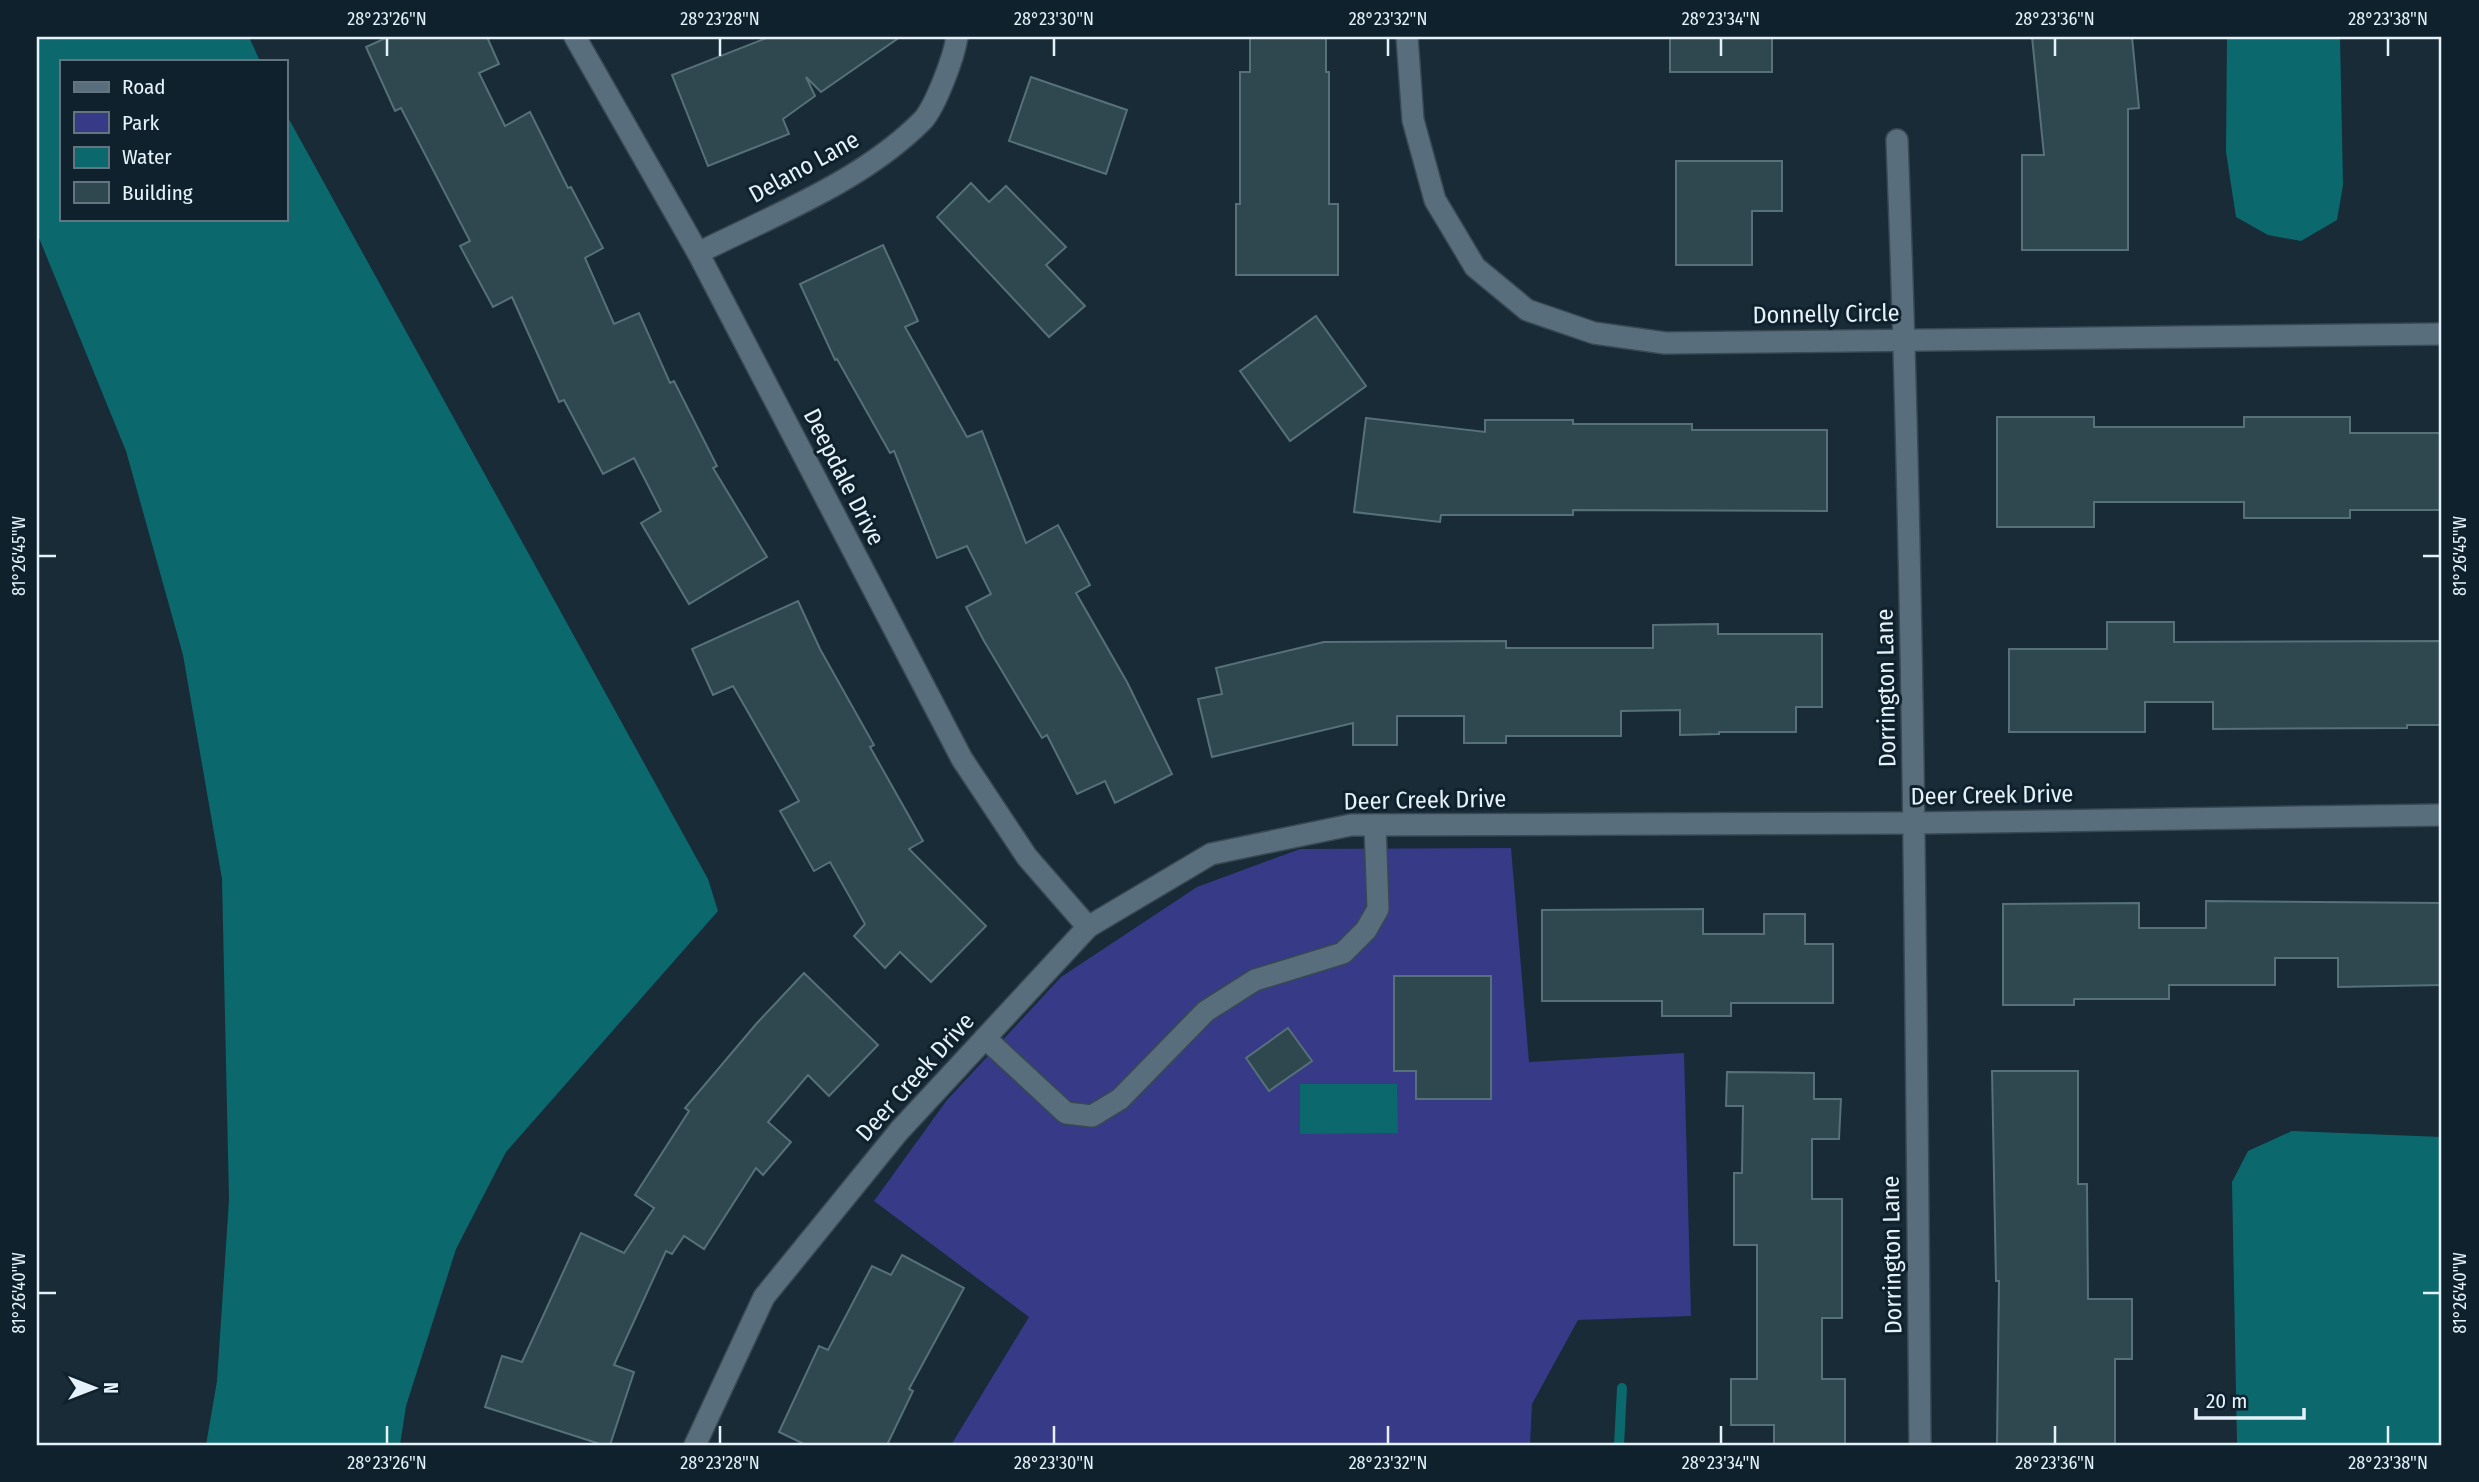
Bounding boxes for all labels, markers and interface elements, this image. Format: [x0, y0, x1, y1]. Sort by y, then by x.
text: 28°23'26"N [347, 8, 427, 30]
text: 28°23'28"N [680, 8, 760, 30]
text: 28°23'30"N [1014, 8, 1094, 30]
text: 28°23'32"N [1349, 8, 1427, 30]
text: 28°23'34"N [1682, 8, 1760, 30]
text: 28°23'36"N [2015, 8, 2095, 30]
text: 28°23'38"N [2348, 8, 2428, 30]
legend [60, 60, 287, 220]
text: Road [122, 74, 166, 100]
text: Park [122, 110, 160, 136]
street label: Delano Lane [744, 125, 864, 209]
text: Water [122, 144, 172, 170]
text: Building [122, 180, 193, 206]
street label: Donnelly Circle [1752, 299, 1900, 329]
street label: Deepdale Drive [798, 404, 890, 550]
text: 81°26'45"W [8, 516, 30, 596]
text: 81°26'45"W [2449, 516, 2471, 596]
street label: Dorrington Lane [1871, 609, 1901, 767]
street label: Deer Creek Drive [1910, 780, 2074, 810]
street label: Deer Creek Drive [1343, 785, 1507, 815]
street label: Deer Creek Drive [850, 1007, 980, 1147]
street label: Dorrington Lane [1877, 1176, 1907, 1334]
text: 81°26'40"W [8, 1252, 30, 1334]
text: 81°26'40"W [2449, 1252, 2471, 1334]
north arrow [60, 1352, 130, 1422]
scale bar [2196, 1377, 2304, 1421]
text: N [99, 1382, 122, 1394]
text: 20 m [2206, 1388, 2247, 1414]
text: 28°23'26"N [347, 1452, 427, 1474]
text: 28°23'28"N [680, 1452, 760, 1474]
text: 28°23'30"N [1014, 1452, 1094, 1474]
text: 28°23'32"N [1349, 1452, 1427, 1474]
text: 28°23'34"N [1682, 1452, 1760, 1474]
text: 28°23'36"N [2015, 1452, 2095, 1474]
text: 28°23'38"N [2348, 1452, 2428, 1474]

